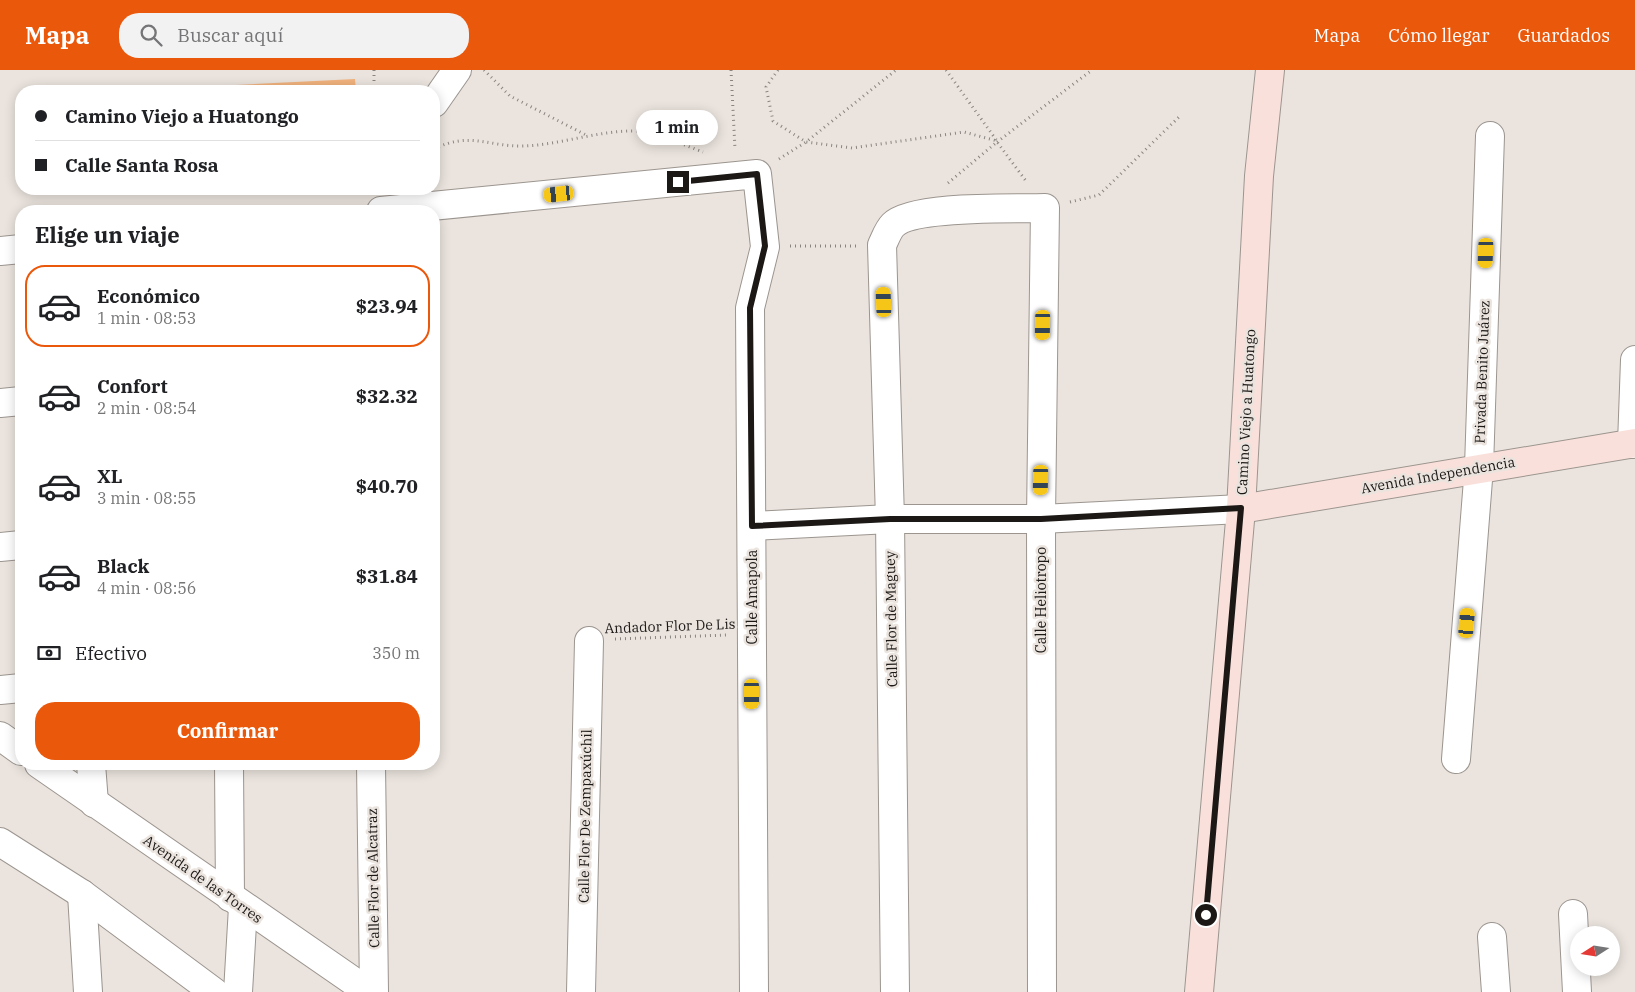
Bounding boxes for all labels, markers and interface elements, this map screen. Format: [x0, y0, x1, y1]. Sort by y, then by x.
search box [119, 13, 469, 58]
text: Mapa [25, 19, 89, 51]
icon: search [137, 21, 165, 49]
text: Buscar aquí [177, 23, 283, 47]
text: Mapa [1314, 24, 1360, 47]
text: Cómo llegar [1388, 24, 1489, 47]
text: Guardados [1517, 24, 1610, 47]
text: Camino Viejo a Huatongo [65, 104, 299, 128]
callout: 1 min [637, 109, 719, 144]
text: 1 min [655, 117, 699, 137]
text: Calle Santa Rosa [65, 153, 219, 177]
route end [667, 171, 689, 193]
car [543, 185, 574, 203]
text: Elige un viaje [35, 220, 180, 249]
car [1477, 238, 1494, 268]
icon: car [37, 284, 82, 329]
text: Económico [97, 284, 200, 308]
car [875, 287, 892, 317]
text: $23.94 [356, 294, 418, 318]
street label: Privada Benito Juárez [1471, 300, 1493, 444]
text: 1 min · 08:53 [97, 308, 196, 328]
car [1035, 310, 1050, 340]
street label: Camino Viejo a Huatongo [1233, 329, 1259, 495]
icon: car [37, 374, 82, 419]
text: Confort [97, 374, 168, 398]
text: $32.32 [356, 384, 418, 408]
text: 2 min · 08:54 [97, 398, 196, 418]
street label: Avenida Independencia [1360, 453, 1517, 497]
icon: car [37, 464, 82, 509]
text: XL [97, 464, 123, 488]
car [1033, 465, 1048, 495]
text: $40.70 [356, 474, 418, 498]
text: 3 min · 08:55 [97, 488, 196, 508]
street label: Calle Heliotropo [1032, 547, 1050, 653]
street label: Calle Amapola [743, 549, 761, 644]
street label: Calle Flor de Maguey [881, 550, 901, 687]
icon: car [37, 554, 82, 599]
text: Black [97, 554, 149, 578]
text: $31.84 [356, 564, 418, 588]
text: 4 min · 08:56 [97, 578, 196, 598]
car [1458, 607, 1475, 639]
street label: Andador Flor De Lis [604, 615, 736, 637]
icon: cash [35, 639, 63, 667]
text: Efectivo [75, 641, 147, 665]
text: 350 m [372, 643, 420, 663]
car [744, 679, 759, 709]
button: Confirmar [35, 702, 420, 760]
street label: Calle Flor De Zempaxúchil [574, 729, 596, 903]
street label: Calle Flor de Alcatraz [363, 808, 383, 948]
street label: Avenida de las Torres [140, 831, 266, 927]
route start [1195, 904, 1217, 926]
north arrow [1570, 926, 1620, 976]
map controls [1570, 926, 1620, 976]

